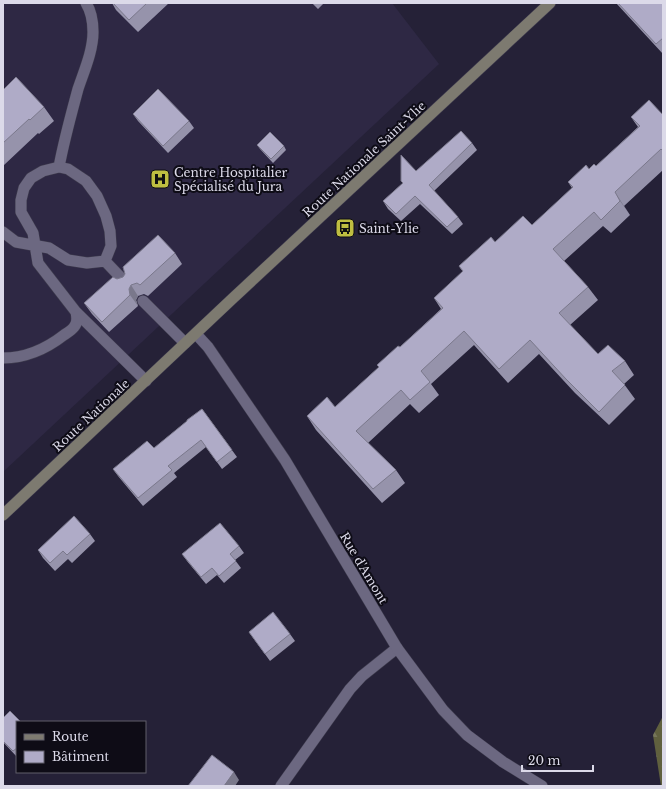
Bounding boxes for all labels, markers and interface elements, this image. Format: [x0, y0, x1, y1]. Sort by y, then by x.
street label: Route Nationale Saint-Ylie [299, 98, 429, 220]
place label: Centre Hospitalier Spécialisé du Jura [174, 165, 288, 194]
hospital icon: Centre Hospitalier Spécialisé du Jura [149, 168, 171, 190]
bus stop icon: Saint-Ylie [334, 217, 356, 239]
place label: Saint-Ylie [359, 221, 419, 236]
street label: Route Nationale [50, 376, 133, 454]
street label: Rue d'Amont [337, 530, 391, 607]
legend [16, 721, 146, 773]
text: Route [52, 729, 89, 744]
scale bar [522, 747, 593, 773]
text: Bâtiment [52, 749, 110, 764]
text: 20 m [528, 753, 560, 768]

